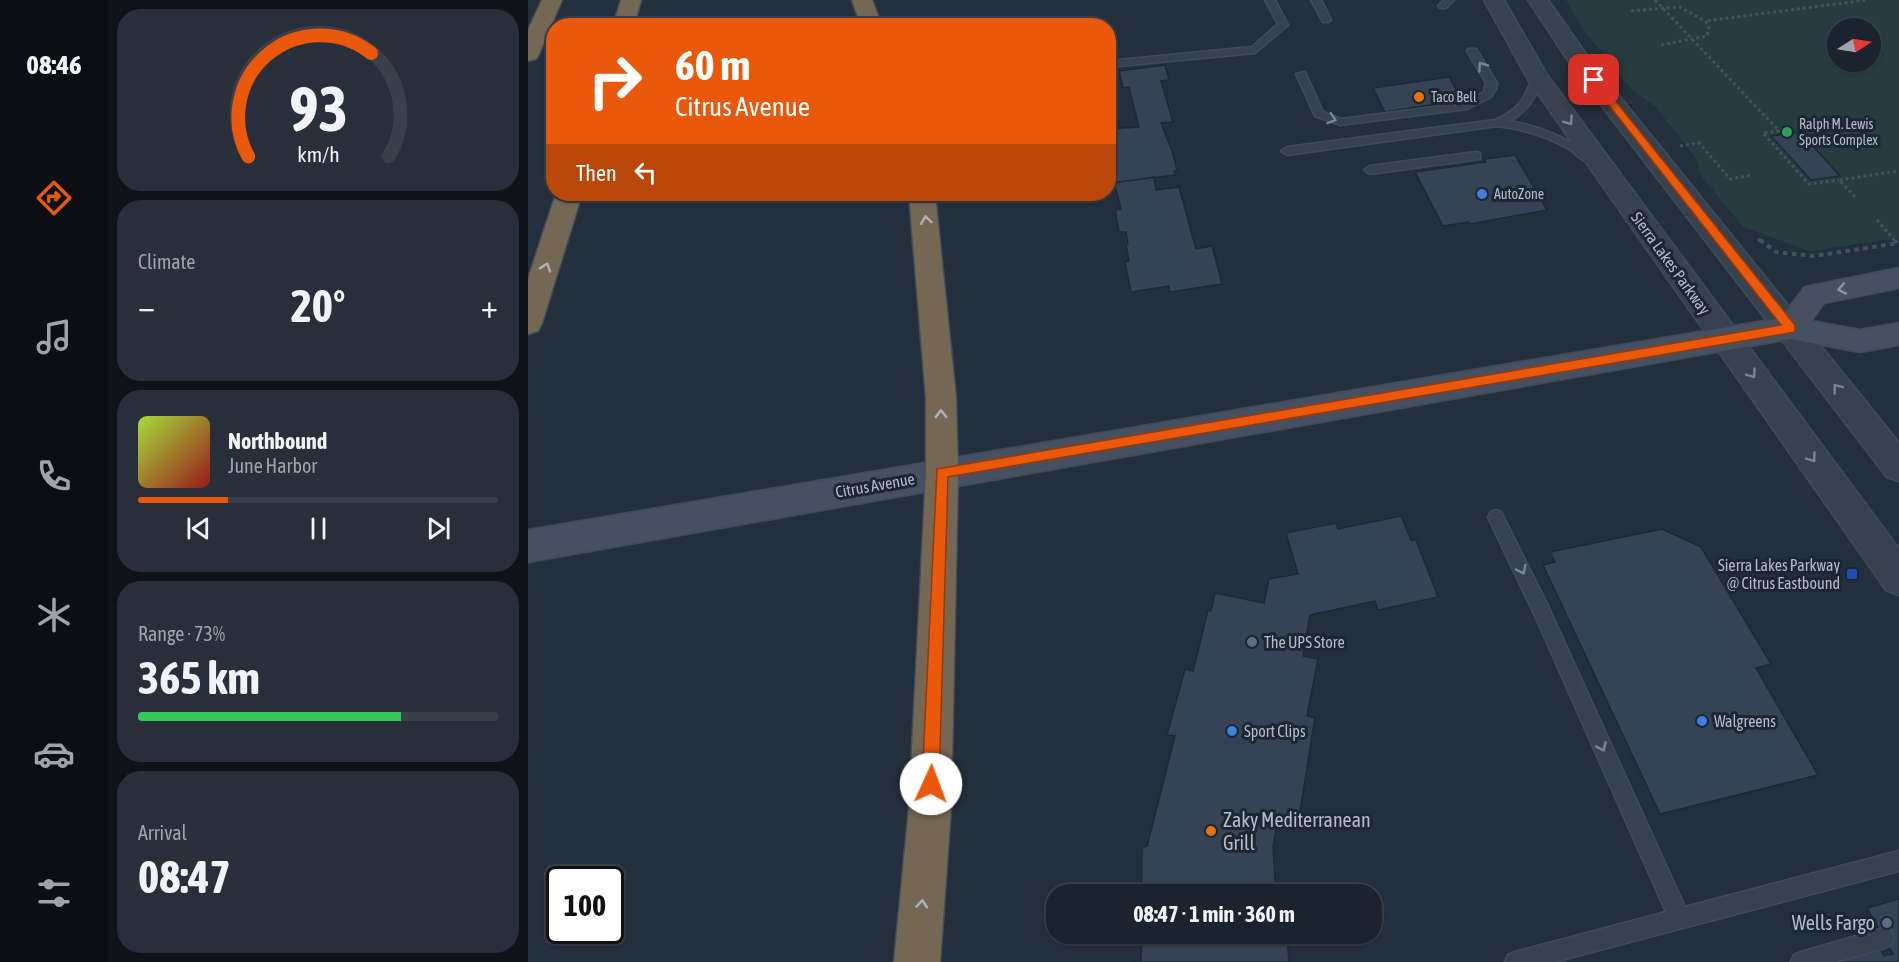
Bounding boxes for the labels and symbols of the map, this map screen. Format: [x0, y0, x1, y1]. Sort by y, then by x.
north arrow [1827, 18, 1881, 72]
pin [1568, 54, 1619, 105]
one-way arrow [1478, 61, 1489, 72]
place label: Taco Bell [1431, 89, 1477, 105]
marker: Taco Bell [1412, 90, 1426, 104]
one-way arrow [1326, 112, 1337, 124]
one-way arrow [1562, 114, 1573, 125]
place label: Ralph M. Lewis Sports Complex [1799, 116, 1878, 148]
marker: Ralph M. Lewis Sports Complex [1780, 125, 1794, 139]
place label: AutoZone [1494, 186, 1544, 202]
marker: AutoZone [1475, 187, 1489, 201]
street label: Sierra Lakes Parkway [1627, 208, 1714, 319]
one-way arrow [920, 215, 932, 224]
one-way arrow [539, 262, 551, 273]
one-way arrow [1837, 282, 1847, 295]
one-way arrow [1745, 368, 1756, 379]
one-way arrow [1833, 384, 1844, 395]
one-way arrow [935, 410, 947, 419]
one-way arrow [1805, 451, 1816, 462]
street label: Citrus Avenue [834, 469, 916, 501]
place label: Sierra Lakes Parkway @ Citrus Eastbound [1718, 556, 1840, 592]
one-way arrow [1514, 563, 1526, 574]
marker: Sierra Lakes Parkway @ Citrus Eastbound [1845, 567, 1859, 581]
place label: The UPS Store [1264, 633, 1345, 651]
marker: The UPS Store [1245, 635, 1259, 649]
place label: Walgreens [1714, 712, 1776, 731]
marker: Walgreens [1695, 714, 1709, 728]
place label: Sport Clips [1244, 722, 1306, 741]
marker: Sport Clips [1225, 724, 1239, 738]
one-way arrow [1595, 741, 1607, 752]
position arrow [899, 752, 963, 816]
place label: Zaky Mediterranean Grill [1223, 808, 1371, 854]
marker: Zaky Mediterranean Grill [1204, 824, 1218, 838]
speed limit sign: 100 [546, 866, 624, 944]
one-way arrow [915, 899, 928, 908]
place label: Wells Fargo [1792, 911, 1875, 934]
marker: Wells Fargo [1880, 916, 1894, 930]

